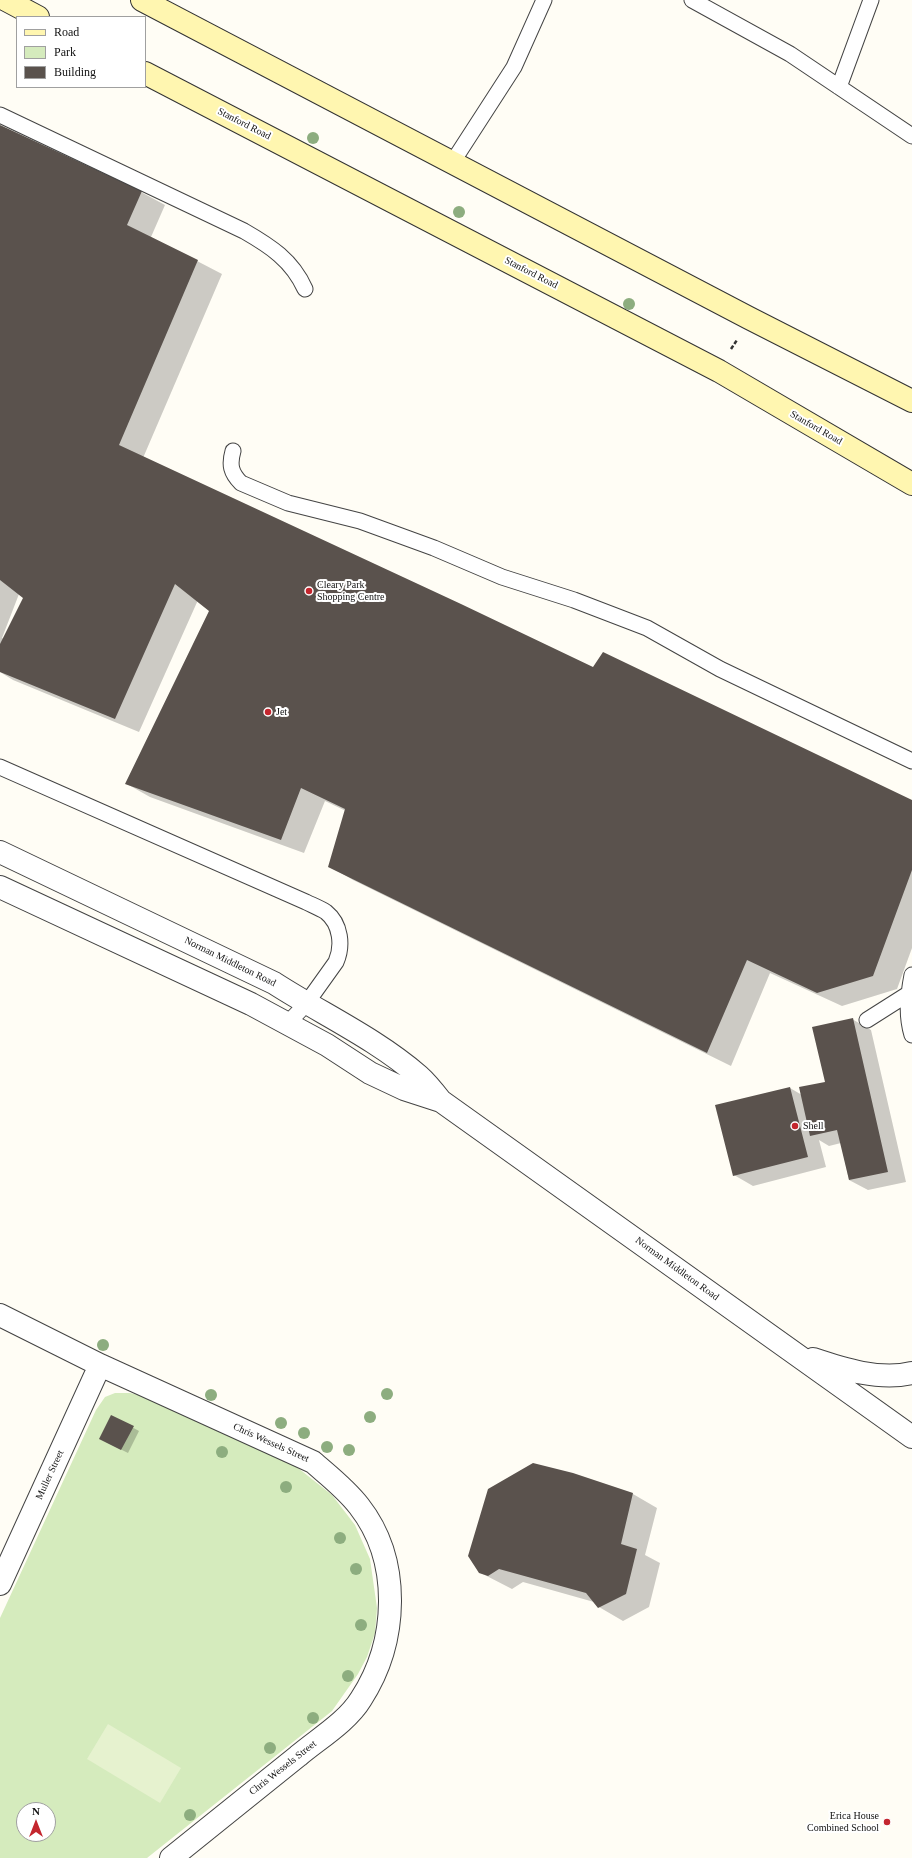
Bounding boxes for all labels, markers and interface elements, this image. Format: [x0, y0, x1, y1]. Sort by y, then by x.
legend [16, 16, 146, 88]
text: Road [54, 25, 79, 39]
text: Park [54, 45, 76, 59]
text: Building [54, 65, 96, 79]
street label: Stanford Road [215, 105, 273, 143]
street label: Stanford Road [502, 254, 560, 292]
street label: Stanford Road [788, 408, 844, 448]
place label: Cleary Park Shopping Centre [317, 579, 384, 602]
marker: Cleary Park Shopping Centre [304, 586, 314, 596]
place label: Jet [276, 706, 287, 718]
marker: Jet [263, 707, 273, 717]
street label: Norman Middleton Road [182, 935, 278, 989]
place label: Shell [803, 1120, 824, 1132]
marker: Shell [790, 1121, 800, 1131]
street label: Norman Middleton Road [633, 1235, 721, 1303]
street label: Chris Wessels Street [231, 1421, 311, 1465]
street label: Muller Street [33, 1448, 67, 1502]
street label: Chris Wessels Street [247, 1738, 319, 1798]
north arrow [16, 1802, 56, 1842]
text: N [32, 1805, 40, 1817]
place label: Erica House Combined School [807, 1810, 879, 1834]
marker: Erica House Combined School [882, 1817, 892, 1827]

